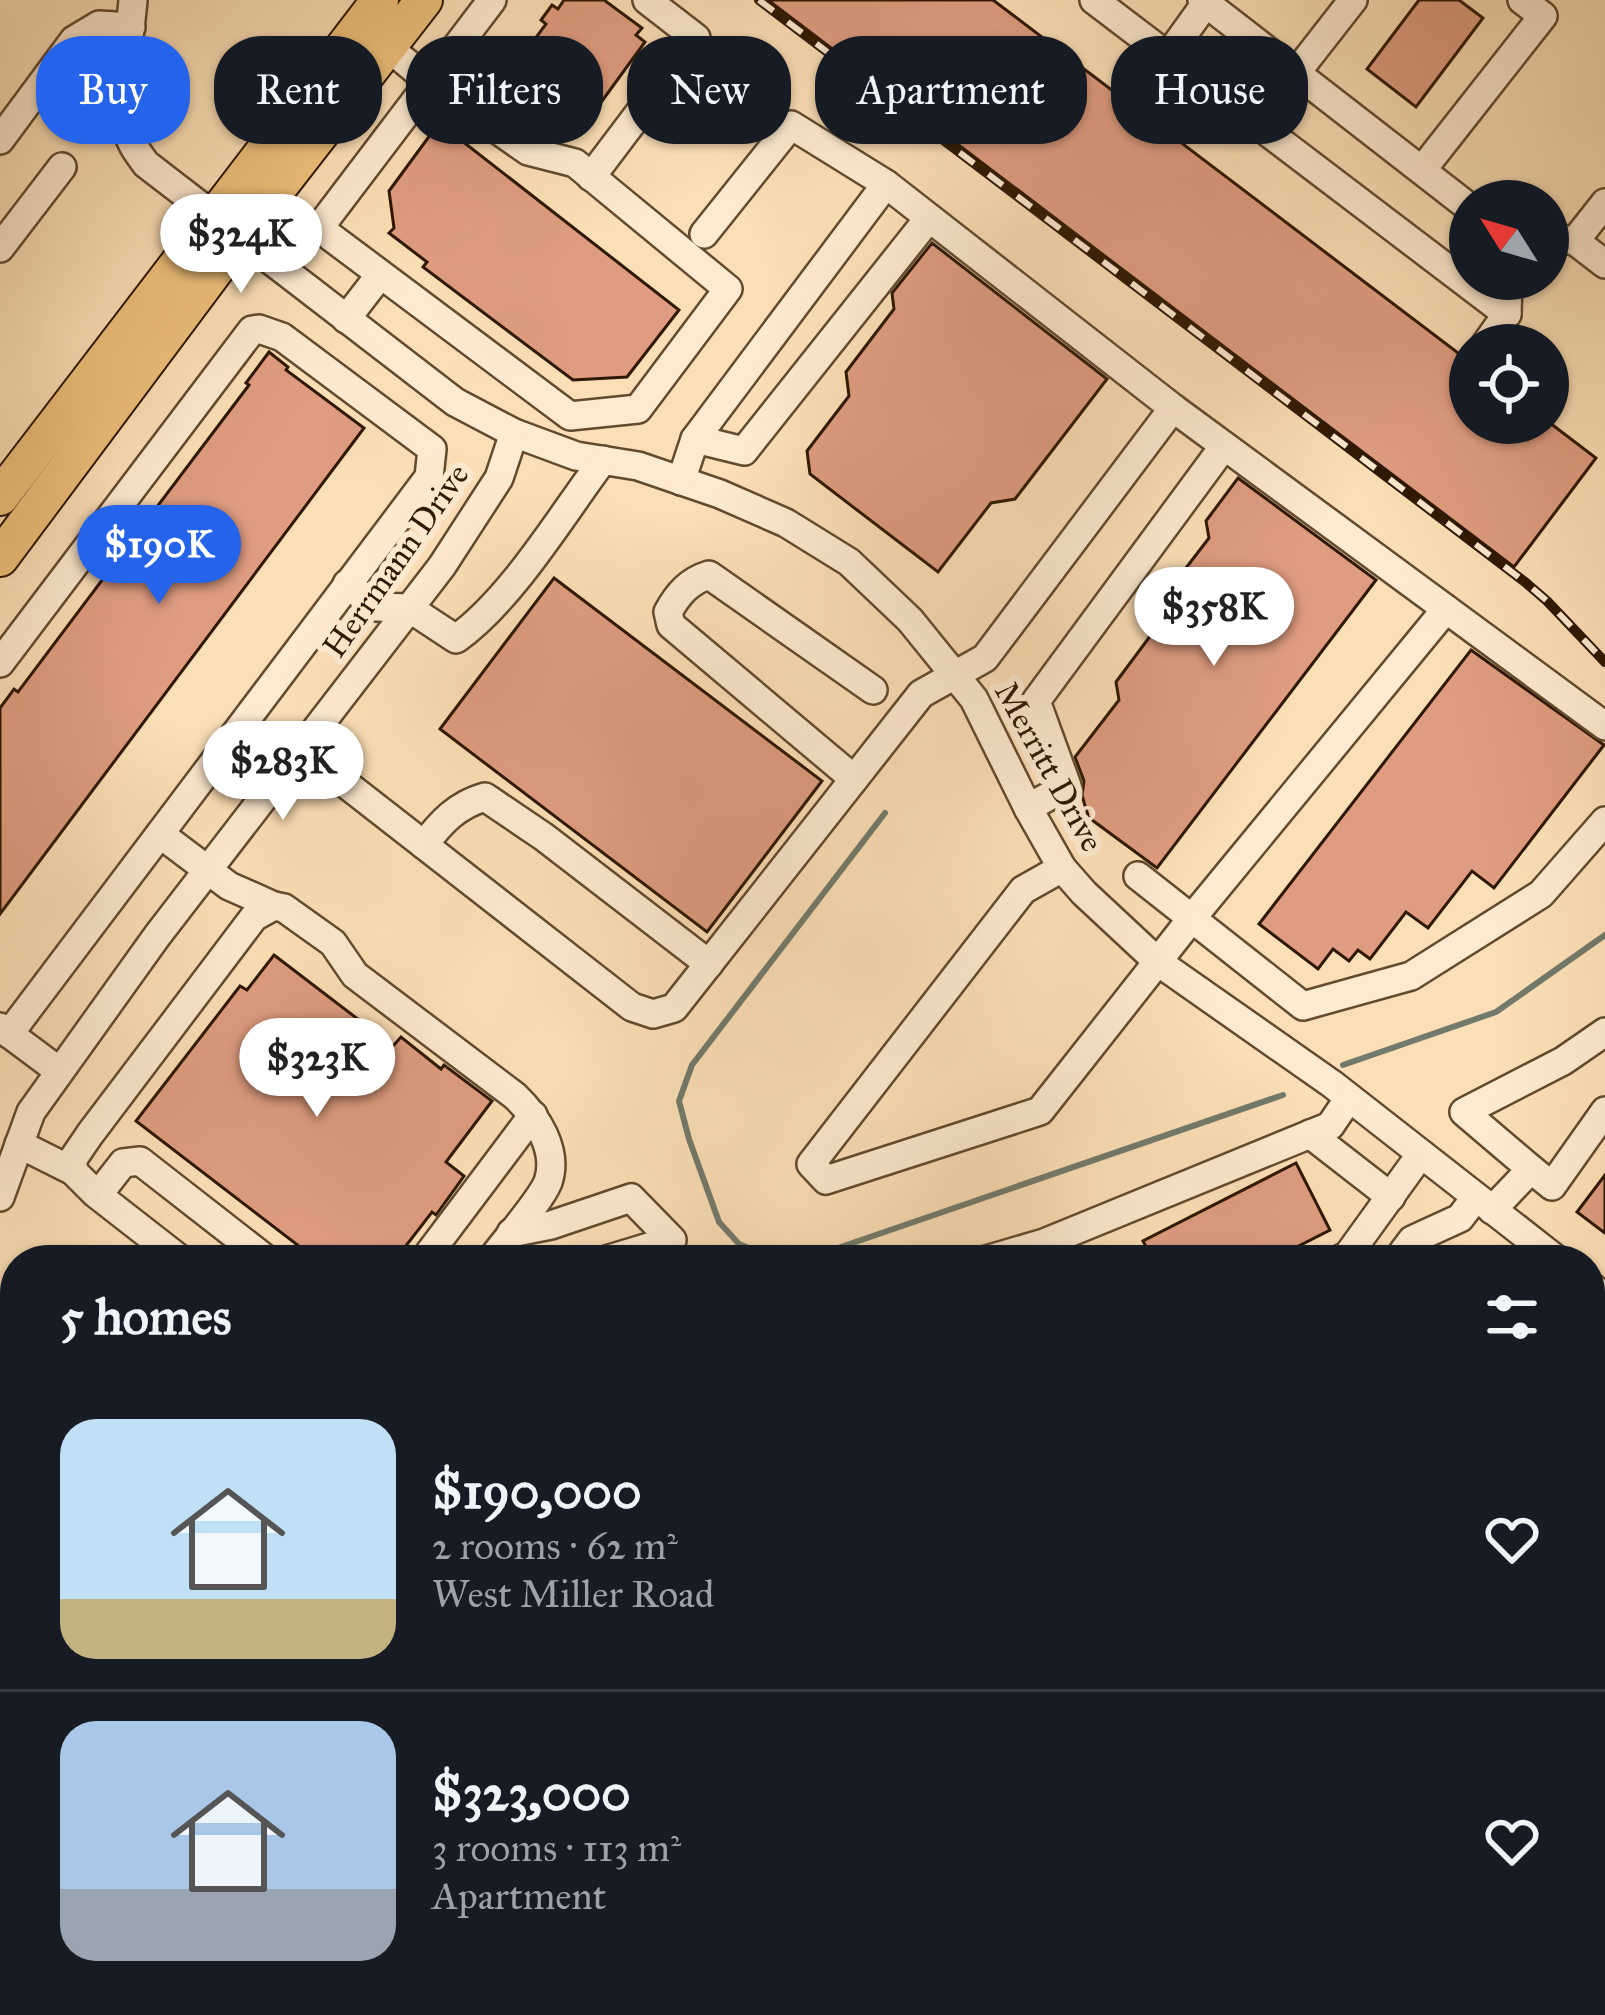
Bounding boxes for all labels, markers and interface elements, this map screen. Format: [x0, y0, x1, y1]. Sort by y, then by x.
chip: Buy [36, 36, 190, 144]
chip: Rent [214, 36, 382, 144]
chip: Filters [406, 36, 603, 144]
chip: New [627, 36, 791, 144]
chip: Apartment [815, 36, 1087, 144]
chip: House [1111, 36, 1308, 144]
north arrow [1449, 180, 1569, 300]
map controls [1449, 180, 1569, 444]
pin: $324K [157, 194, 325, 296]
text: $324K [187, 209, 295, 257]
button: locate [1449, 324, 1569, 444]
street label: Herrmann Drive [314, 456, 477, 665]
pin: $190K [75, 505, 243, 607]
text: $190K [104, 520, 214, 568]
pin: $358K [1130, 567, 1298, 669]
text: $358K [1161, 582, 1267, 630]
street label: Merritt Drive [986, 675, 1112, 858]
pin: $283K [199, 721, 367, 823]
text: $283K [230, 736, 336, 784]
pin: $323K [233, 1018, 401, 1120]
text: $323K [266, 1033, 368, 1081]
icon: filters [1479, 1284, 1545, 1350]
text: 5 homes [60, 1286, 231, 1348]
text: $190,000 [432, 1460, 642, 1522]
icon: home [156, 1467, 300, 1611]
icon: heart [1479, 1506, 1545, 1572]
text: 2 rooms · 62 m² [432, 1522, 678, 1570]
text: West Miller Road [432, 1570, 714, 1618]
text: $323,000 [432, 1762, 631, 1824]
icon: home [156, 1769, 300, 1913]
icon: heart [1479, 1808, 1545, 1874]
text: 3 rooms · 113 m² [432, 1824, 681, 1872]
text: Apartment [432, 1872, 606, 1920]

